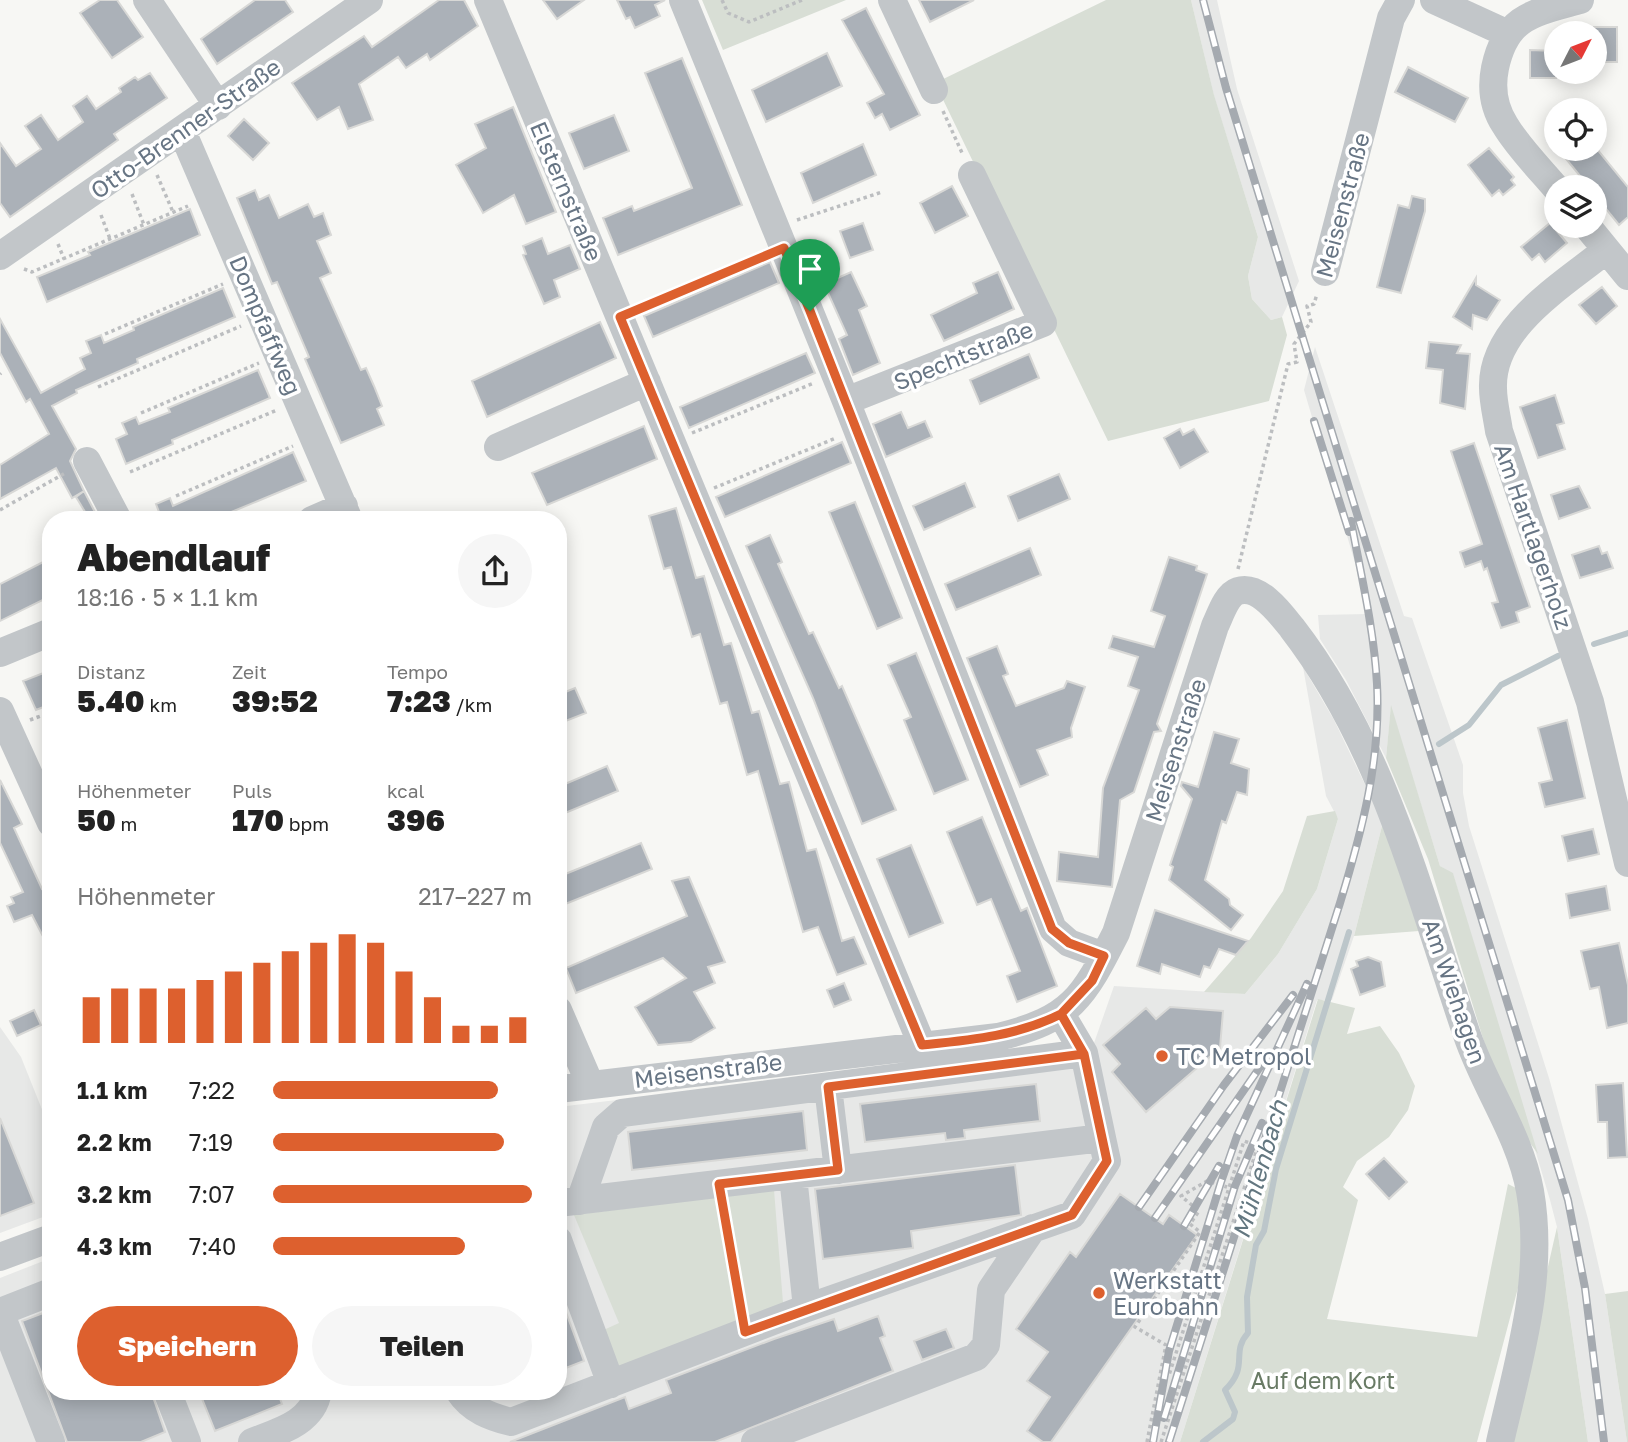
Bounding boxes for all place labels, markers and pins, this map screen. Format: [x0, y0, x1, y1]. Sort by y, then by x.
pin [780, 239, 840, 311]
place label: TC Metropol [1176, 1042, 1311, 1070]
marker: TC Metropol [1154, 1048, 1170, 1064]
place label: Werkstatt Eurobahn [1113, 1266, 1222, 1320]
marker: Werkstatt Eurobahn [1091, 1285, 1107, 1301]

